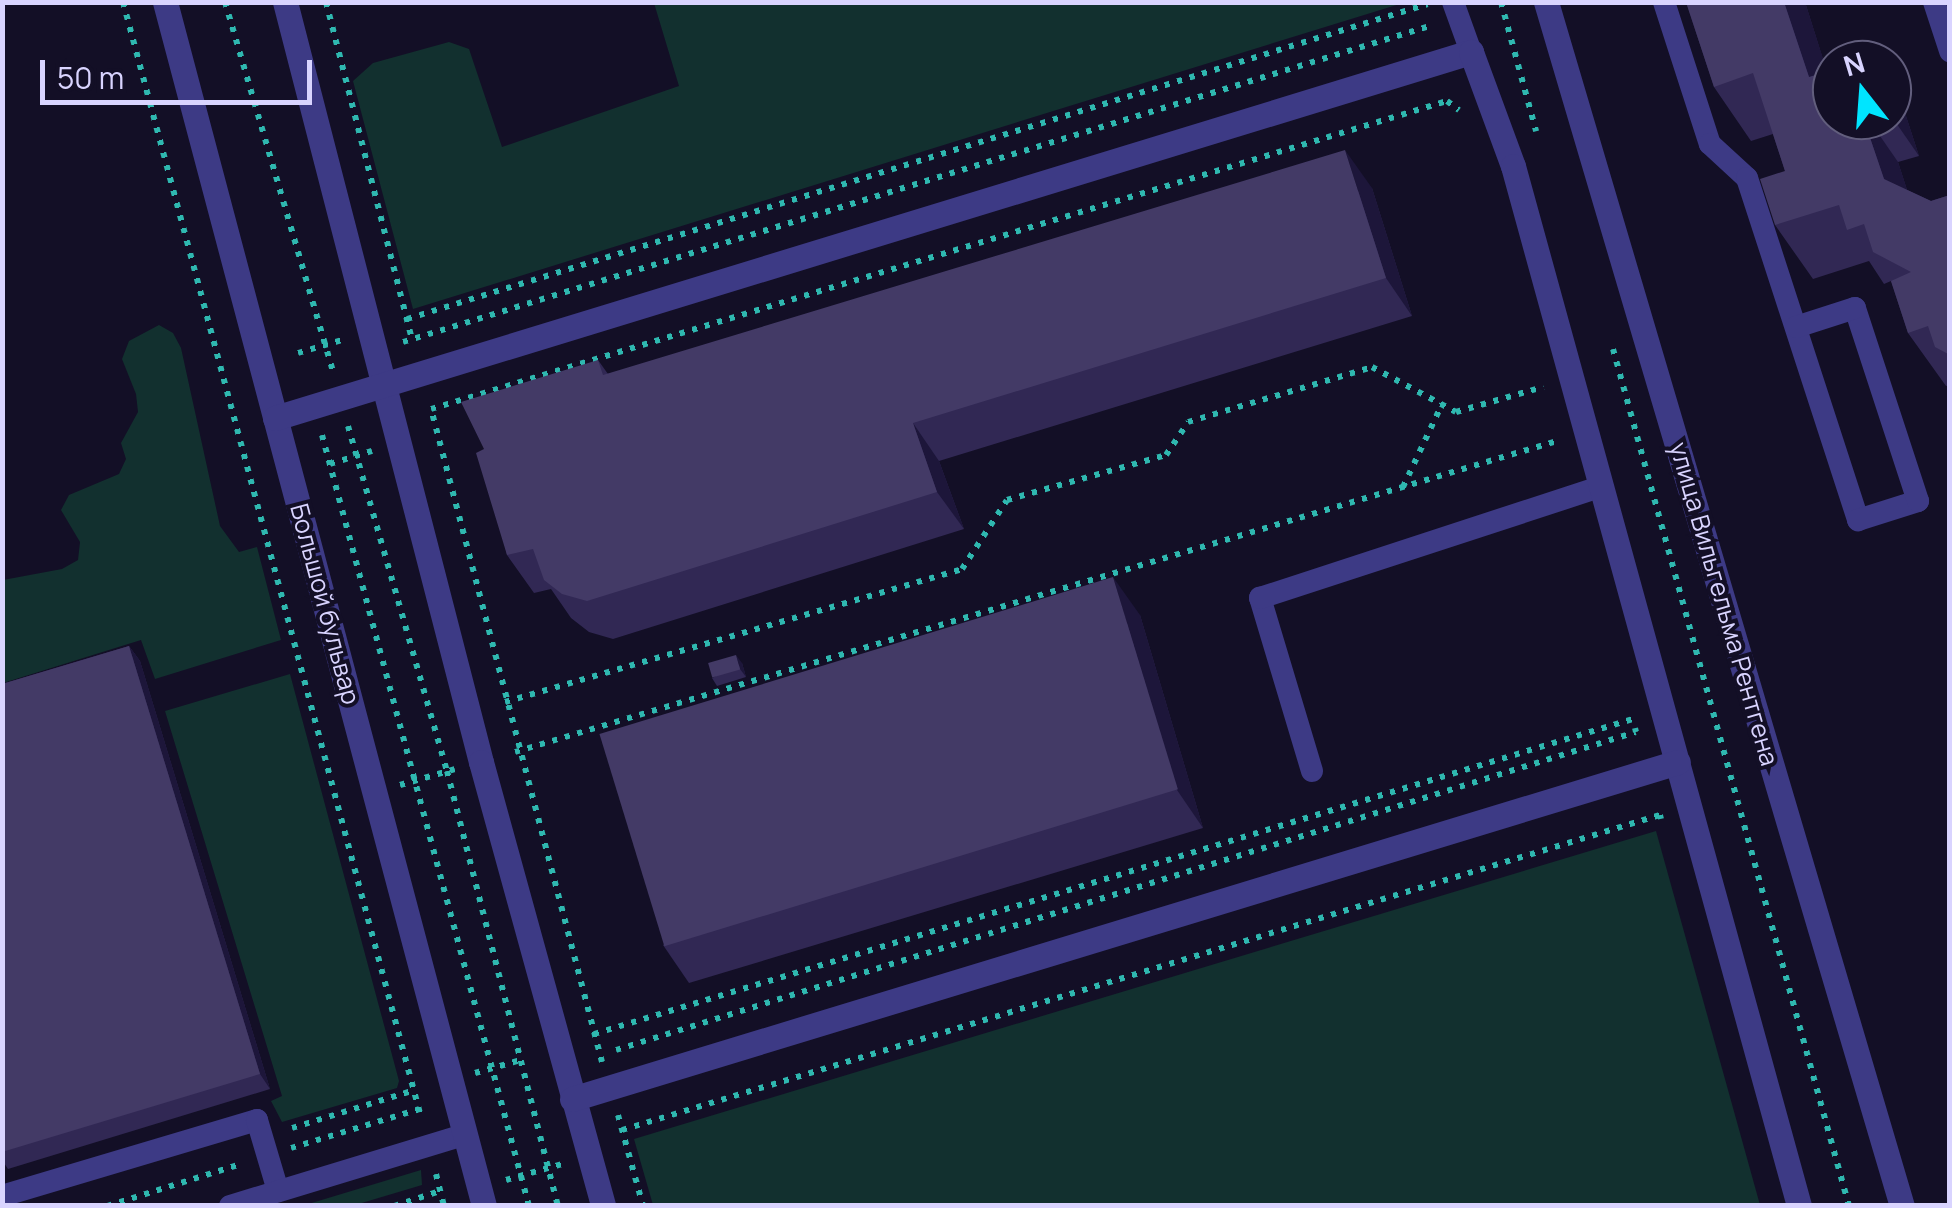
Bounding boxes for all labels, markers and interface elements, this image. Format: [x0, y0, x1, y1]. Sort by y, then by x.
scale bar [45, 40, 318, 102]
north arrow [1812, 40, 1912, 140]
text: N [1839, 42, 1869, 84]
text: 50 m [57, 57, 124, 98]
street label: улица Вильгельма Рентгена [1663, 439, 1785, 769]
street label: Большой бульвар [284, 500, 366, 708]

